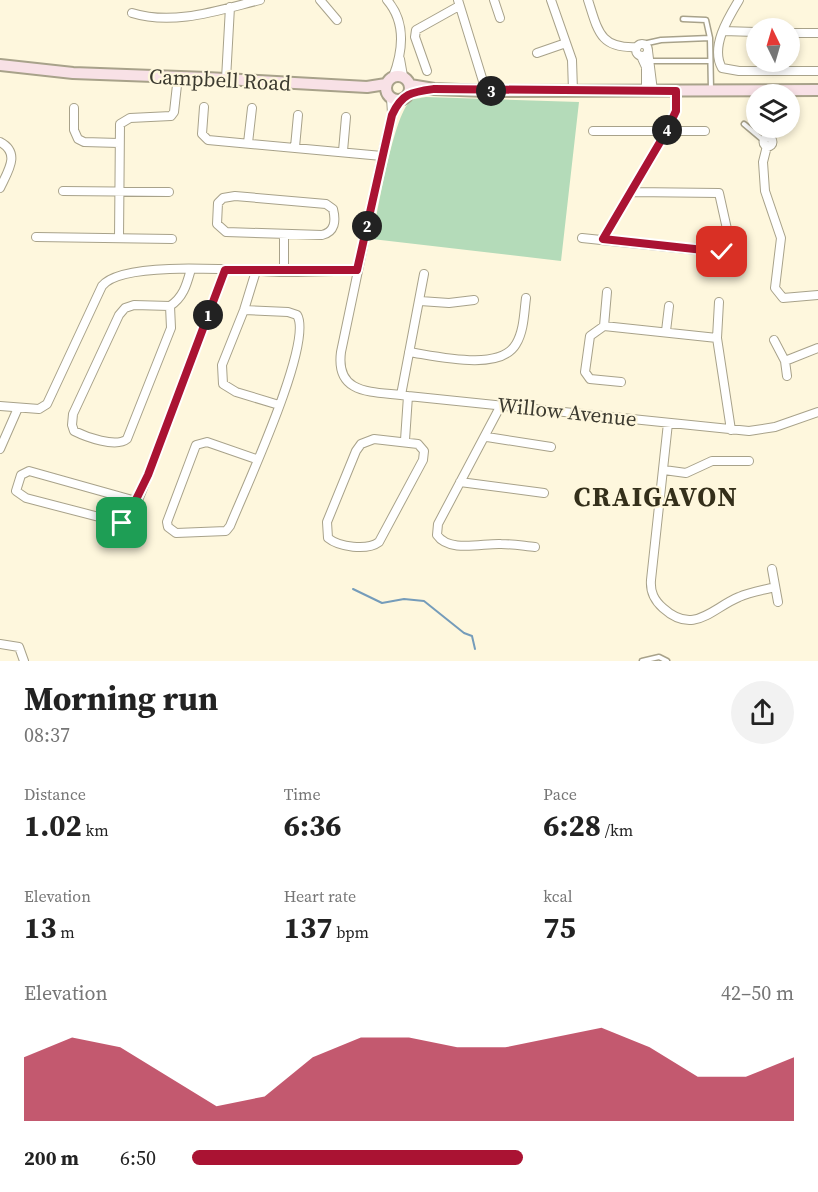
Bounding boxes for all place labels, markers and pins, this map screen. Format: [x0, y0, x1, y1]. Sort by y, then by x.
pin: 3 [476, 76, 506, 106]
pin: 4 [652, 115, 682, 145]
pin: 2 [352, 211, 382, 241]
pin [696, 226, 747, 277]
pin: 1 [193, 300, 223, 330]
pin [96, 497, 147, 548]

